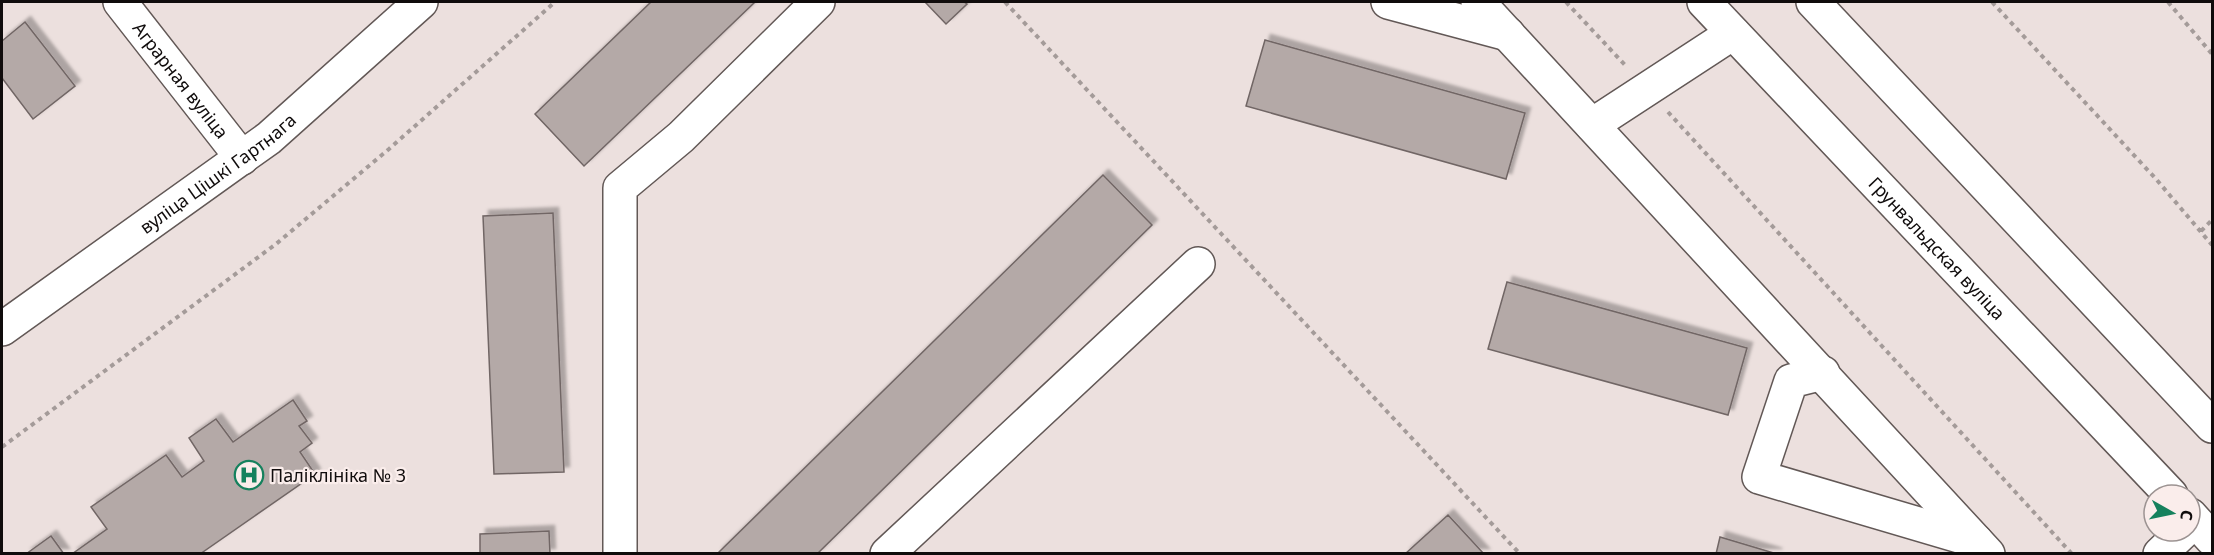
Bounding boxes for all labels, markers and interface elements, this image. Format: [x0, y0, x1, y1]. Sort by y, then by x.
street label: Аграрная вуліца [128, 17, 234, 143]
street label: вуліца Цішкі Гартнага [135, 108, 301, 239]
street label: Грунвальдская вуліца [1864, 171, 2011, 325]
hospital icon: Паліклініка № 3 [233, 459, 265, 491]
place label: Паліклініка № 3 [270, 463, 406, 487]
north arrow [2142, 483, 2202, 543]
text: С [2175, 509, 2198, 522]

